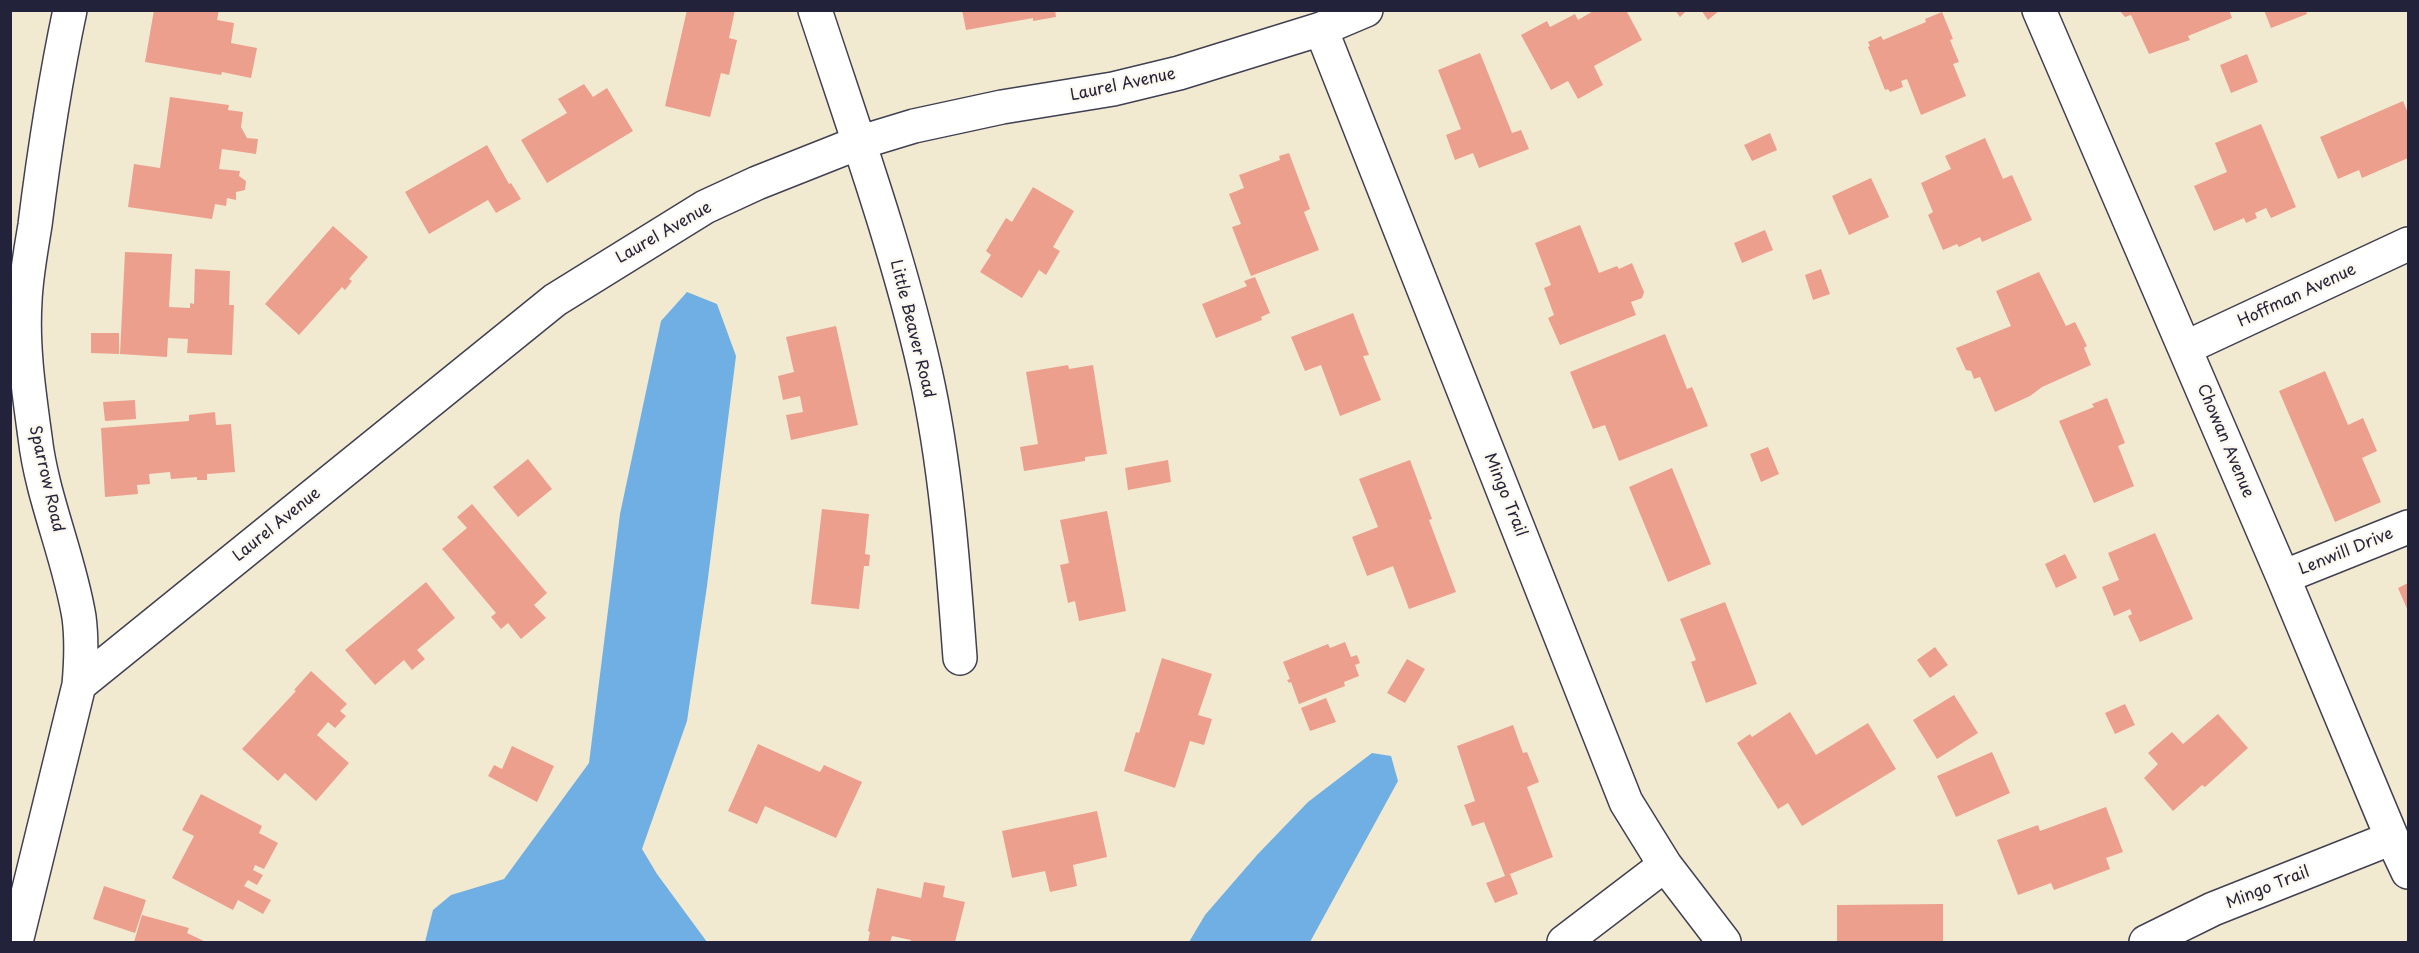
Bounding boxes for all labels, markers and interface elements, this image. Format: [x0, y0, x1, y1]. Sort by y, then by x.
street label: Laurel Avenue [1069, 64, 1177, 106]
street label: Laurel Avenue [613, 198, 715, 268]
street label: Little Beaver Road [886, 258, 938, 400]
street label: Hoffman Avenue [2235, 260, 2359, 332]
street label: Chowan Avenue [2192, 381, 2258, 501]
street label: Sparrow Road [24, 424, 68, 534]
street label: Mingo Trail [1480, 450, 1530, 540]
street label: Laurel Avenue [229, 484, 325, 566]
street label: Lenwill Drive [2296, 524, 2396, 580]
street label: Mingo Trail [2223, 863, 2313, 913]

